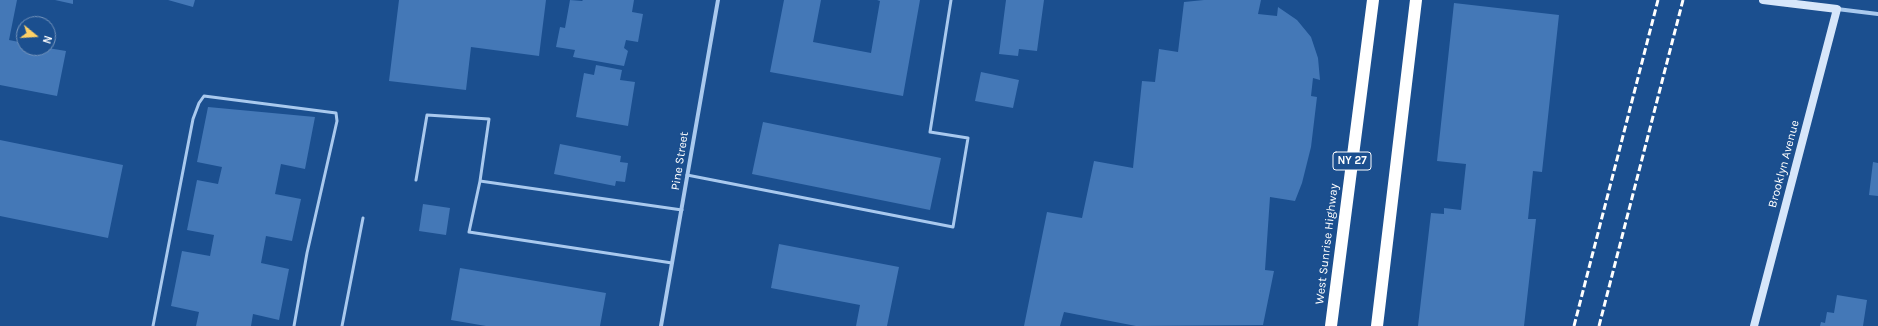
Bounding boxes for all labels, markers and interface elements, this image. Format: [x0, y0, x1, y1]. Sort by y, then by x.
north arrow [16, 16, 56, 56]
text: N [40, 34, 54, 45]
street label: Brooklyn Avenue [1765, 119, 1803, 209]
street label: Pine Street [668, 131, 692, 191]
road number: NY 27 [1333, 152, 1371, 170]
street label: West Sunrise Highway [1312, 183, 1342, 305]

